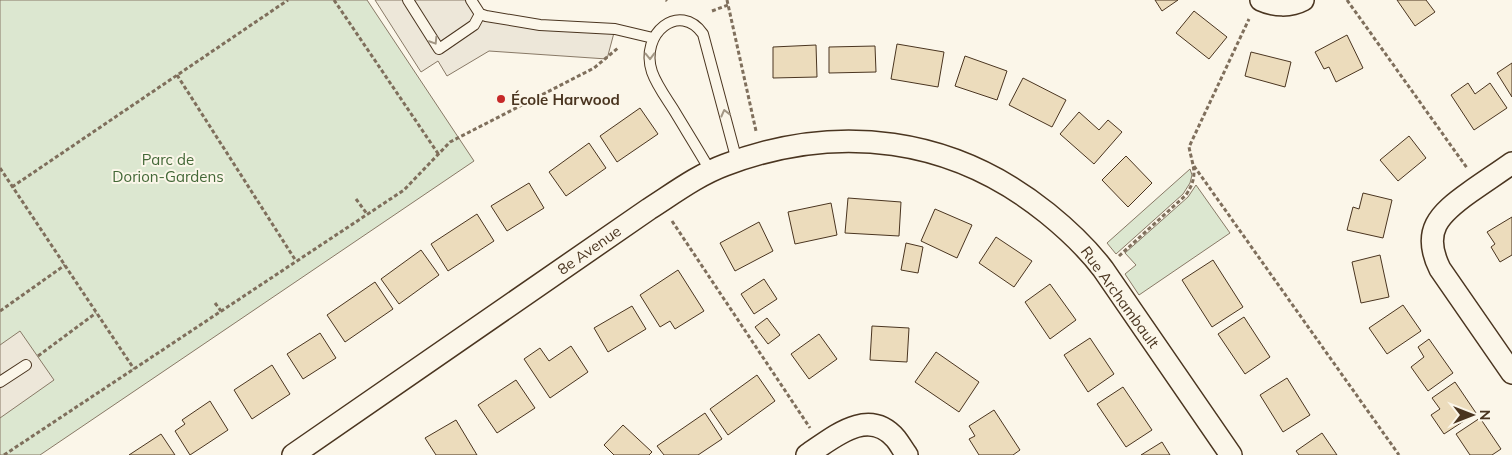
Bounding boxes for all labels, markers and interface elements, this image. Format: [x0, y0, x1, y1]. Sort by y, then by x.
one-way arrow [428, 36, 437, 45]
one-way arrow [645, 52, 655, 60]
place label: École Harwood [511, 90, 620, 109]
marker: École Harwood [495, 93, 507, 105]
one-way arrow [720, 109, 731, 118]
park label: Parc de Dorion-Gardens [112, 150, 224, 186]
street label: 8e Avenue [554, 221, 624, 279]
street label: Rue Archambault [1077, 242, 1163, 352]
north arrow [1447, 390, 1497, 440]
text: N [1476, 410, 1494, 420]

